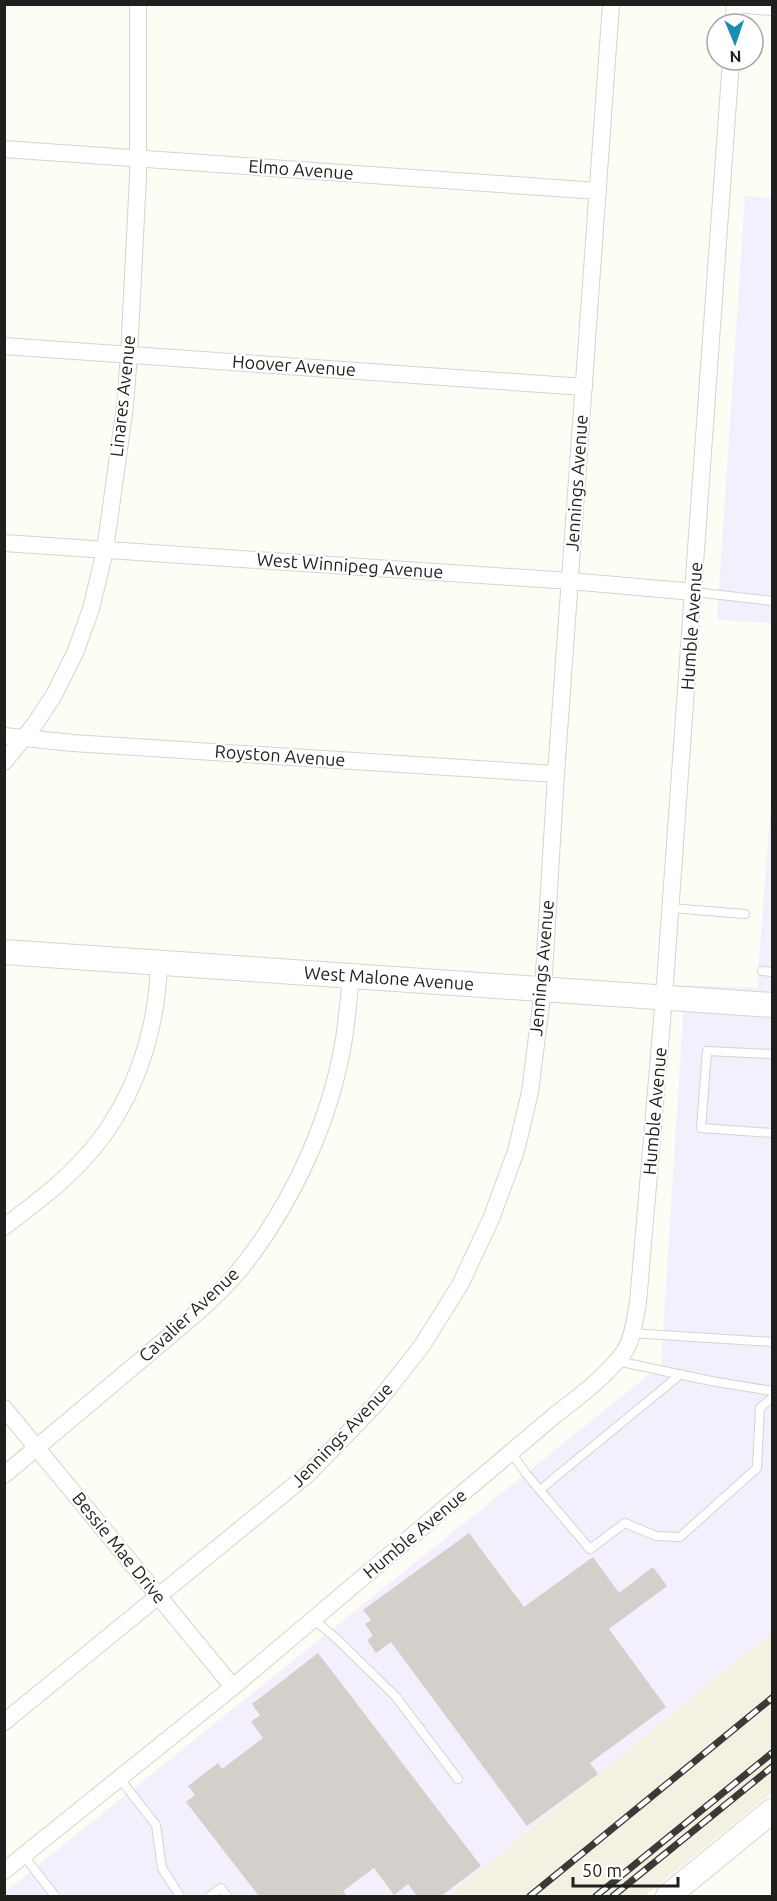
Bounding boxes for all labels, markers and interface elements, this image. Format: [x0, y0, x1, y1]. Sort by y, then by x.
north arrow [705, 12, 765, 72]
text: N [729, 48, 742, 66]
street label: Elmo Avenue [248, 155, 354, 183]
street label: Linares Avenue [106, 334, 138, 458]
street label: Hoover Avenue [232, 351, 357, 379]
street label: Jennings Avenue [561, 414, 591, 552]
street label: West Winnipeg Avenue [256, 548, 444, 582]
street label: Humble Avenue [677, 561, 705, 691]
street label: Royston Avenue [214, 740, 346, 770]
street label: Jennings Avenue [525, 899, 557, 1037]
street label: West Malone Avenue [303, 962, 475, 993]
street label: Humble Avenue [638, 1046, 670, 1176]
street label: Cavalier Avenue [134, 1263, 242, 1366]
street label: Jennings Avenue [287, 1378, 396, 1491]
street label: Humble Avenue [359, 1484, 470, 1582]
street label: Bessie Mae Drive [69, 1488, 171, 1607]
scale bar [573, 1850, 678, 1888]
text: 50 m [582, 1860, 622, 1880]

